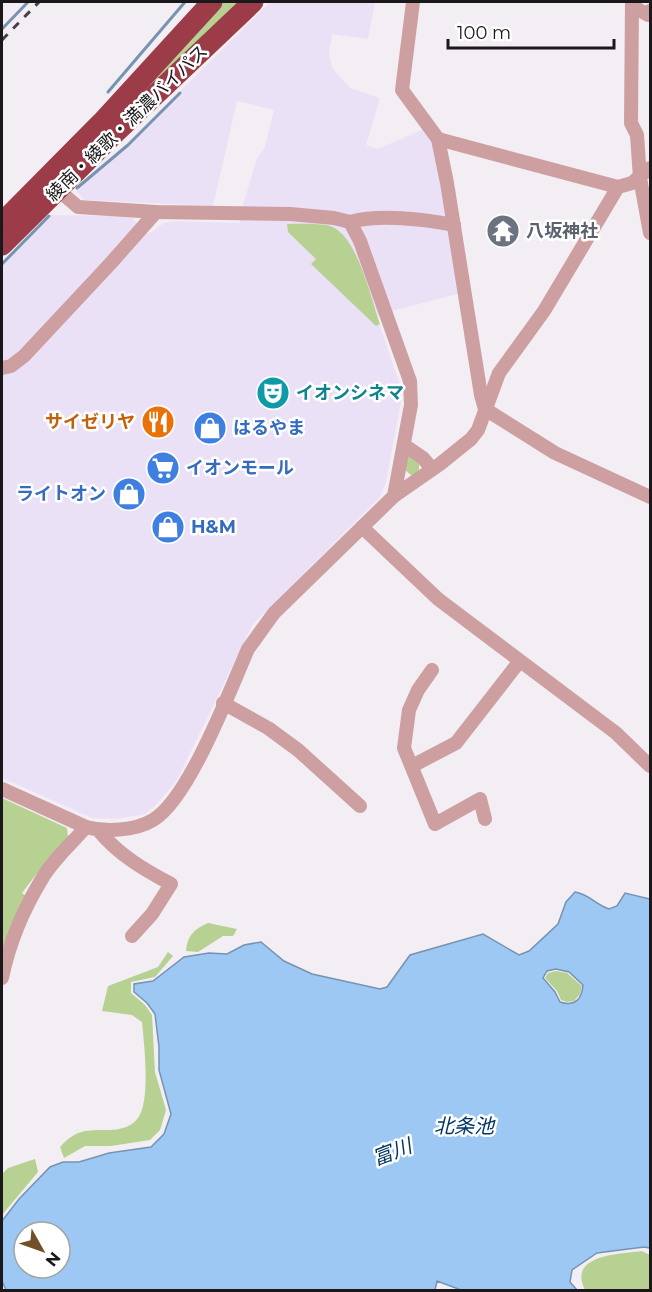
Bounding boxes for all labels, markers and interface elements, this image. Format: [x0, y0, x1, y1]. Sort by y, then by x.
scale bar [448, 12, 614, 50]
text: 100 m [457, 22, 511, 44]
street label: 綾南・綾歌・満濃バイパス [42, 40, 212, 206]
temple icon: 八坂神社 [485, 213, 521, 249]
place label: 八坂神社 [526, 220, 598, 242]
theatre icon: イオンシネマ [255, 375, 291, 411]
place label: イオンシネマ [296, 382, 404, 404]
restaurant icon: サイゼリヤ [140, 404, 176, 440]
shop icon: はるやま [192, 410, 228, 446]
place label: サイゼリヤ [45, 411, 135, 433]
place label: はるやま [233, 417, 305, 439]
supermarket icon: イオンモール [145, 450, 181, 486]
place label: イオンモール [186, 457, 294, 479]
shop icon: ライトオン [111, 476, 147, 512]
place label: ライトオン [16, 483, 106, 505]
shop icon: H&M [150, 509, 186, 545]
place label: H&M [191, 516, 236, 538]
water label: 北条池 [434, 1114, 496, 1138]
water label: 富川 [369, 1133, 417, 1170]
north arrow [12, 1220, 72, 1280]
text: N [42, 1248, 65, 1270]

